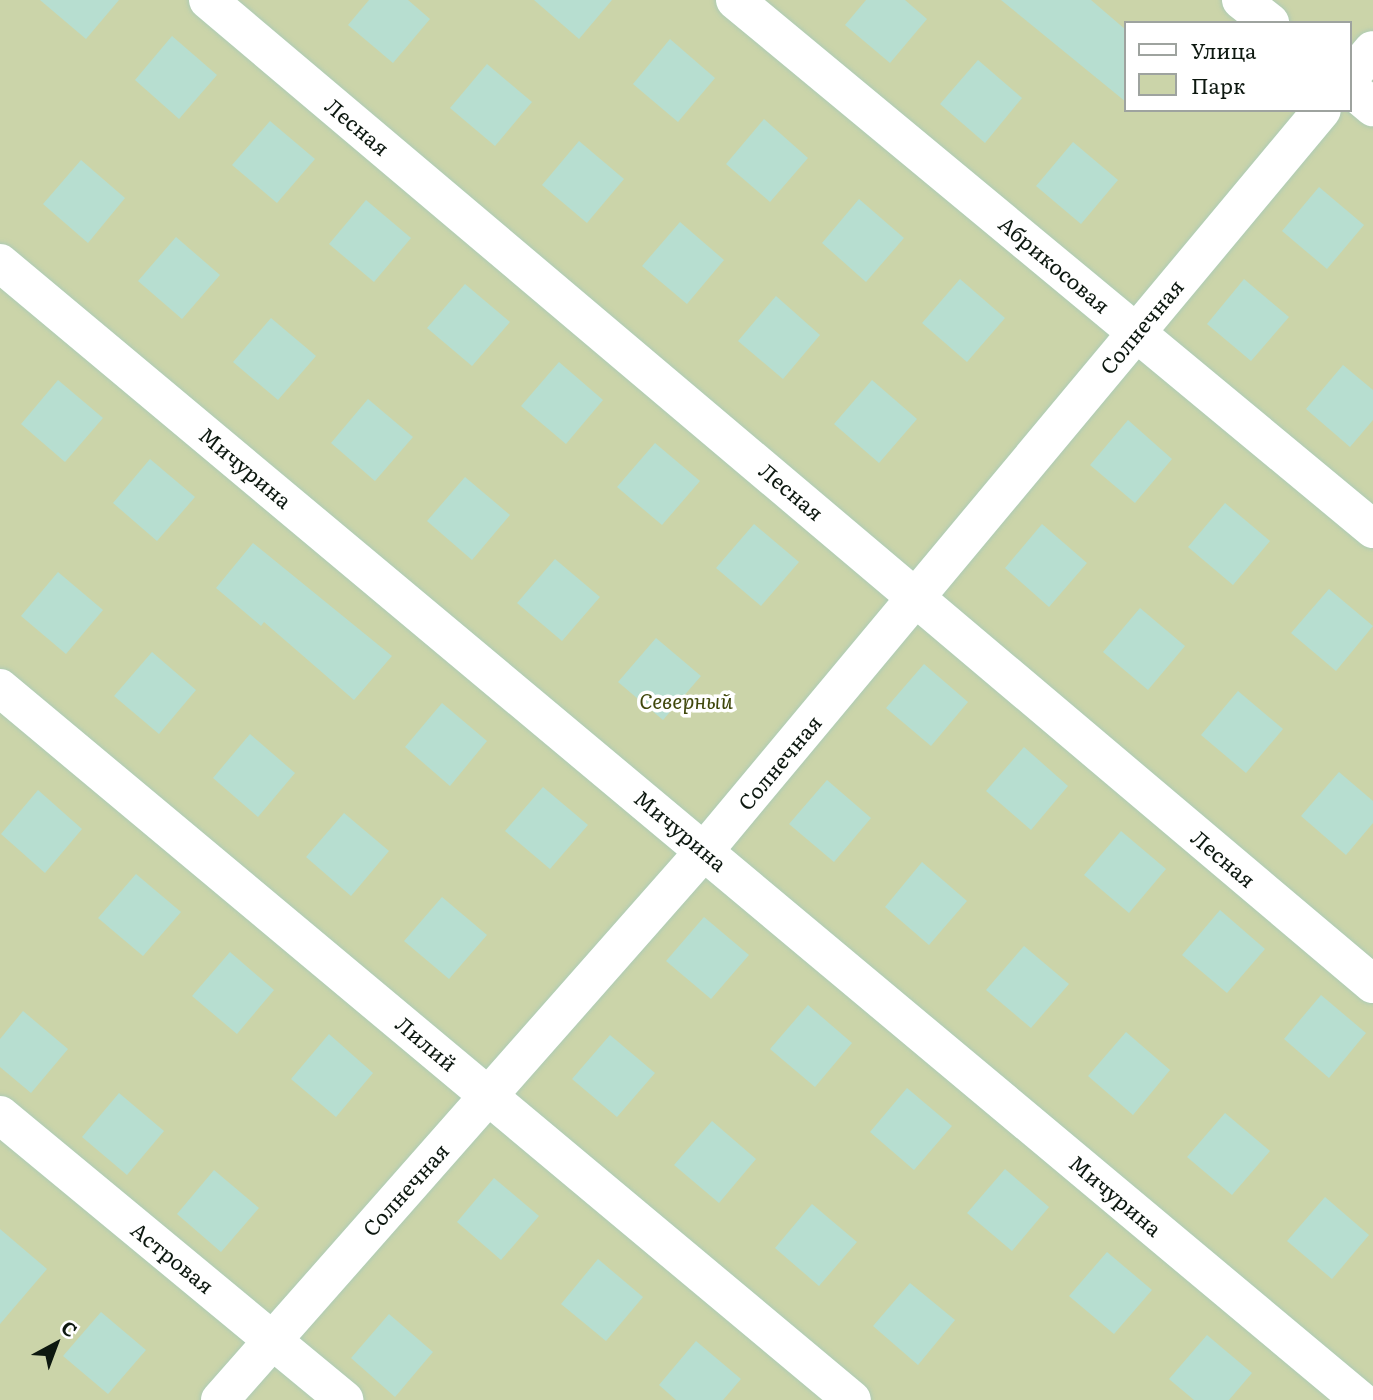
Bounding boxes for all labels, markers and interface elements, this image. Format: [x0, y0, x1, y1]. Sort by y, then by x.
legend [1124, 21, 1352, 112]
text: Улица [1191, 34, 1256, 65]
text: Парк [1191, 69, 1245, 100]
street label: Лесная [321, 92, 395, 160]
street label: Абрикосовая [994, 210, 1116, 318]
street label: Солнечная [1094, 273, 1188, 379]
street label: Мичурина [195, 421, 297, 513]
street label: Лесная [755, 457, 829, 525]
park label: Северный [639, 687, 733, 713]
street label: Солнечная [732, 709, 826, 815]
street label: Мичурина [630, 784, 732, 876]
street label: Лесная [1187, 824, 1261, 892]
street label: Лилий [391, 1010, 463, 1076]
street label: Солнечная [357, 1137, 453, 1241]
street label: Мичурина [1065, 1149, 1167, 1241]
street label: Астровая [127, 1216, 219, 1298]
north arrow [21, 1309, 91, 1379]
text: С [55, 1313, 84, 1343]

